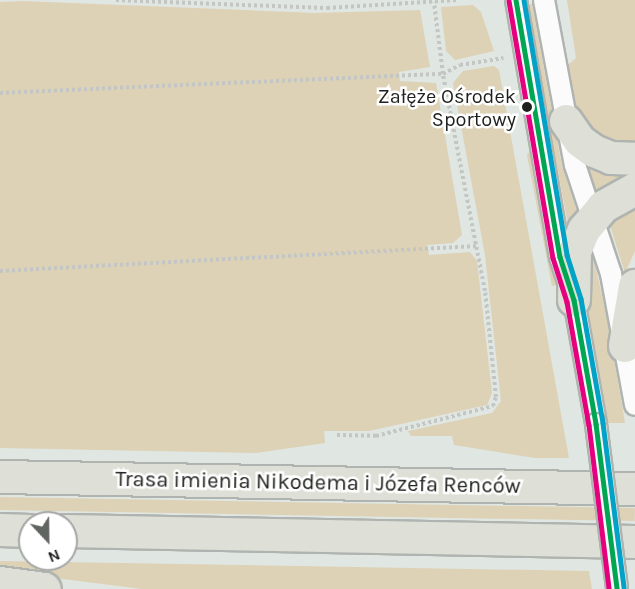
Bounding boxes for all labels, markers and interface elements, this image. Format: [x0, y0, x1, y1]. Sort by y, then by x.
place label: Załęże Ośrodek Sportowy [378, 84, 516, 131]
marker: Załęże Ośrodek Sportowy [521, 101, 533, 113]
street label: Trasa imienia Nikodema i Józefa Renców [115, 466, 521, 500]
north arrow [18, 511, 78, 571]
text: N [45, 545, 63, 567]

